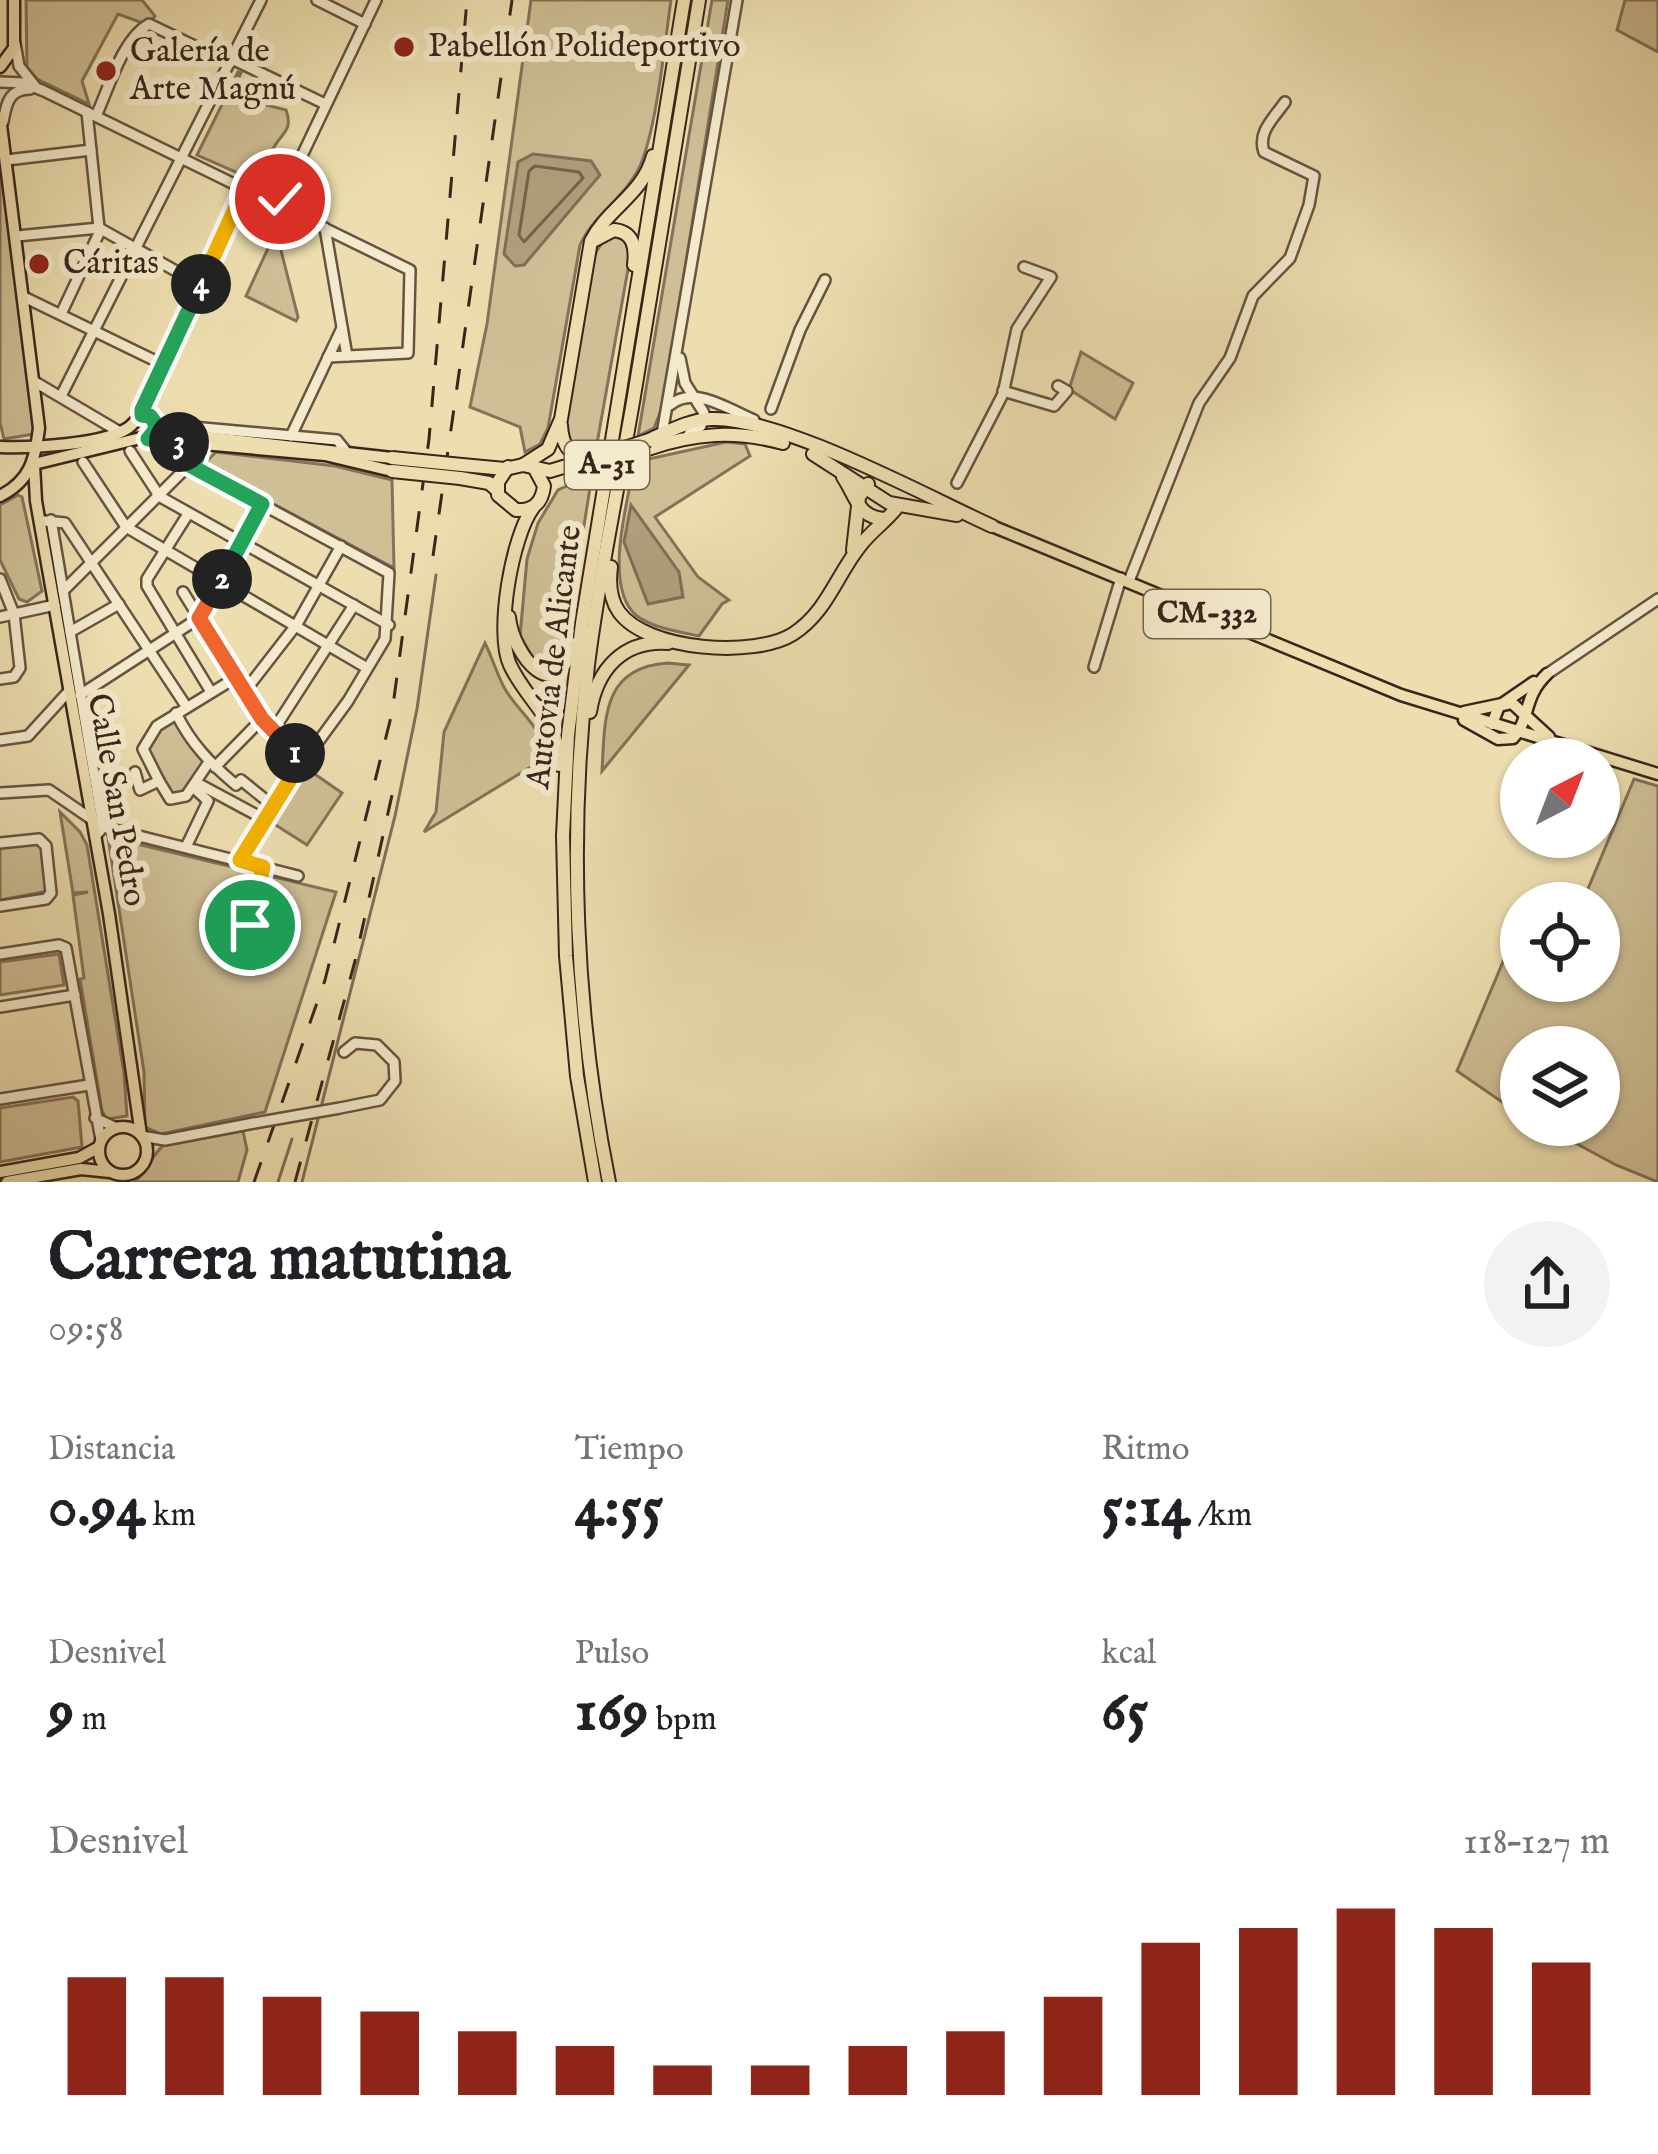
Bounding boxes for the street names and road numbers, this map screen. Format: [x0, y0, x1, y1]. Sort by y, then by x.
road number: A-31 [565, 441, 649, 489]
street label: Autovía de Alicante [518, 523, 592, 792]
road number: CM-332 [1144, 590, 1270, 638]
street label: Calle San Pedro [77, 690, 155, 910]

